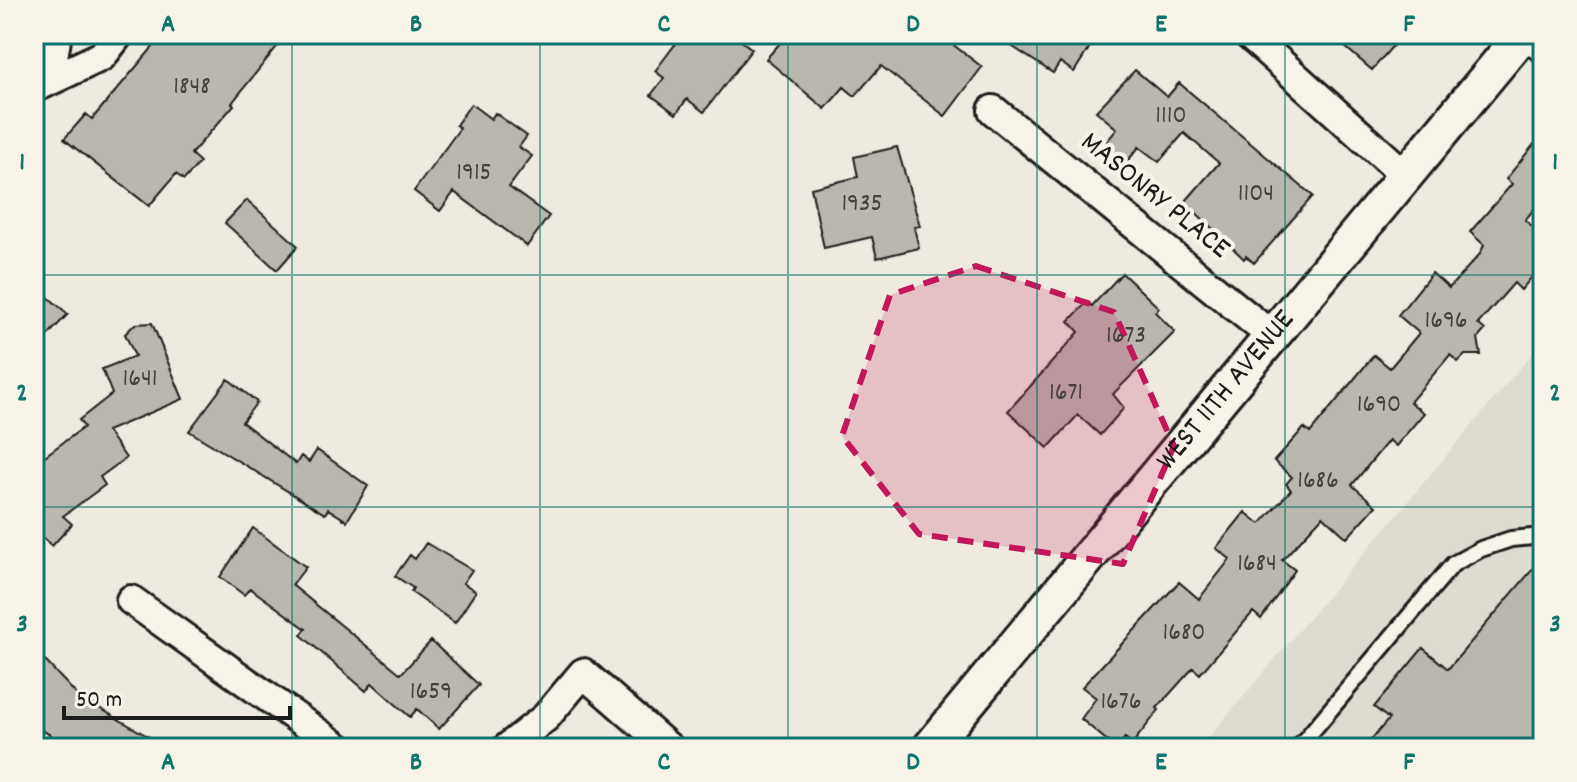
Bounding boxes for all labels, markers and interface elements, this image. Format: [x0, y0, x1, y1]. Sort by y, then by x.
text: A [161, 7, 175, 44]
text: B [410, 7, 422, 44]
text: C [658, 7, 671, 44]
text: D [906, 7, 920, 44]
text: E [1155, 7, 1167, 44]
text: F [1403, 7, 1415, 44]
house number: 1848 [173, 69, 211, 106]
house number: 1110 [1155, 98, 1187, 135]
street label: MASONRY PLACE [1070, 123, 1239, 271]
text: 1 [19, 145, 25, 182]
text: 1 [1552, 145, 1558, 182]
house number: 1915 [456, 155, 492, 192]
house number: 1104 [1238, 176, 1274, 213]
house number: 1935 [841, 186, 883, 223]
street label: WEST 11TH AVENUE [1147, 301, 1306, 481]
house number: 1696 [1424, 303, 1468, 340]
house number: 1673 [1106, 318, 1146, 355]
house number: 1641 [123, 361, 157, 398]
house number: 1671 [1049, 375, 1083, 412]
text: 2 [16, 376, 28, 413]
text: 2 [1549, 376, 1561, 413]
house number: 1690 [1357, 387, 1401, 424]
house number: 1686 [1297, 463, 1339, 500]
house number: 1684 [1237, 546, 1277, 583]
text: 3 [16, 607, 28, 644]
text: 3 [1549, 607, 1561, 644]
house number: 1680 [1162, 615, 1206, 652]
scale bar [64, 670, 290, 720]
house number: 1659 [410, 674, 452, 711]
text: 50 m [76, 684, 122, 718]
house number: 1676 [1100, 684, 1142, 721]
text: A [161, 745, 175, 782]
text: B [410, 745, 422, 782]
text: C [658, 745, 671, 782]
text: D [906, 745, 920, 782]
text: E [1155, 745, 1167, 782]
text: F [1403, 745, 1415, 782]

